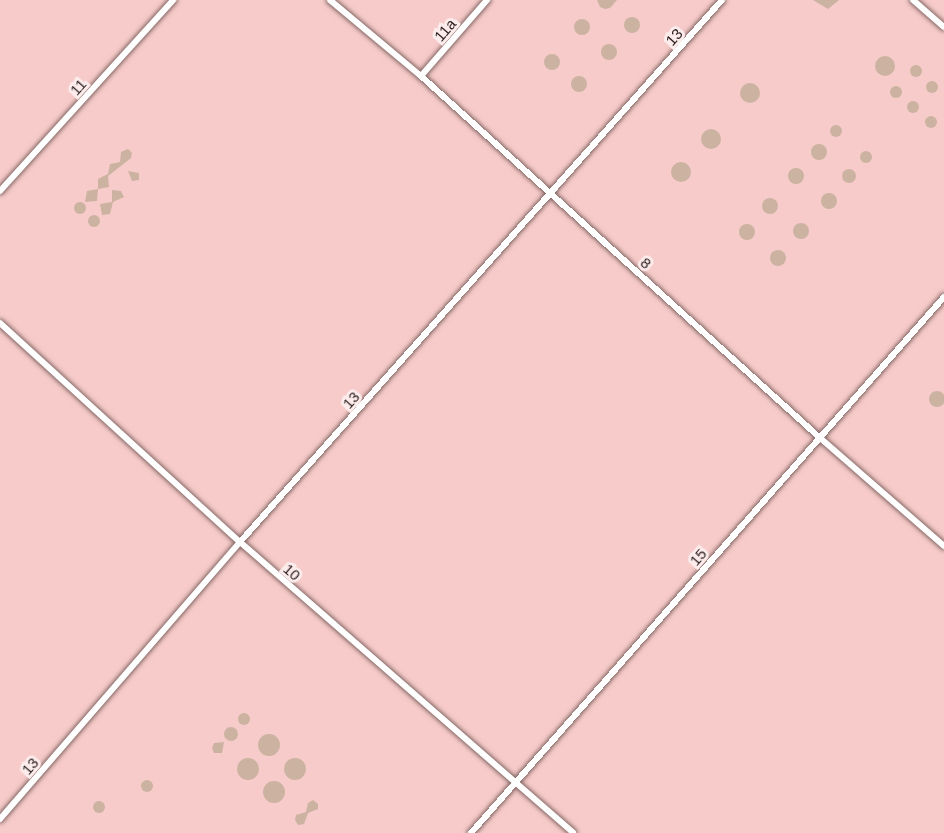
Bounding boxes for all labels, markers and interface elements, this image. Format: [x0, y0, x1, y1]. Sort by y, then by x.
street label: 11a [430, 15, 460, 45]
street label: 13 [662, 25, 686, 49]
street label: 11 [66, 75, 90, 99]
street label: 8 [637, 254, 655, 272]
street label: 13 [339, 388, 363, 412]
street label: 15 [686, 545, 710, 569]
street label: 10 [280, 560, 304, 584]
street label: 13 [18, 754, 42, 778]

